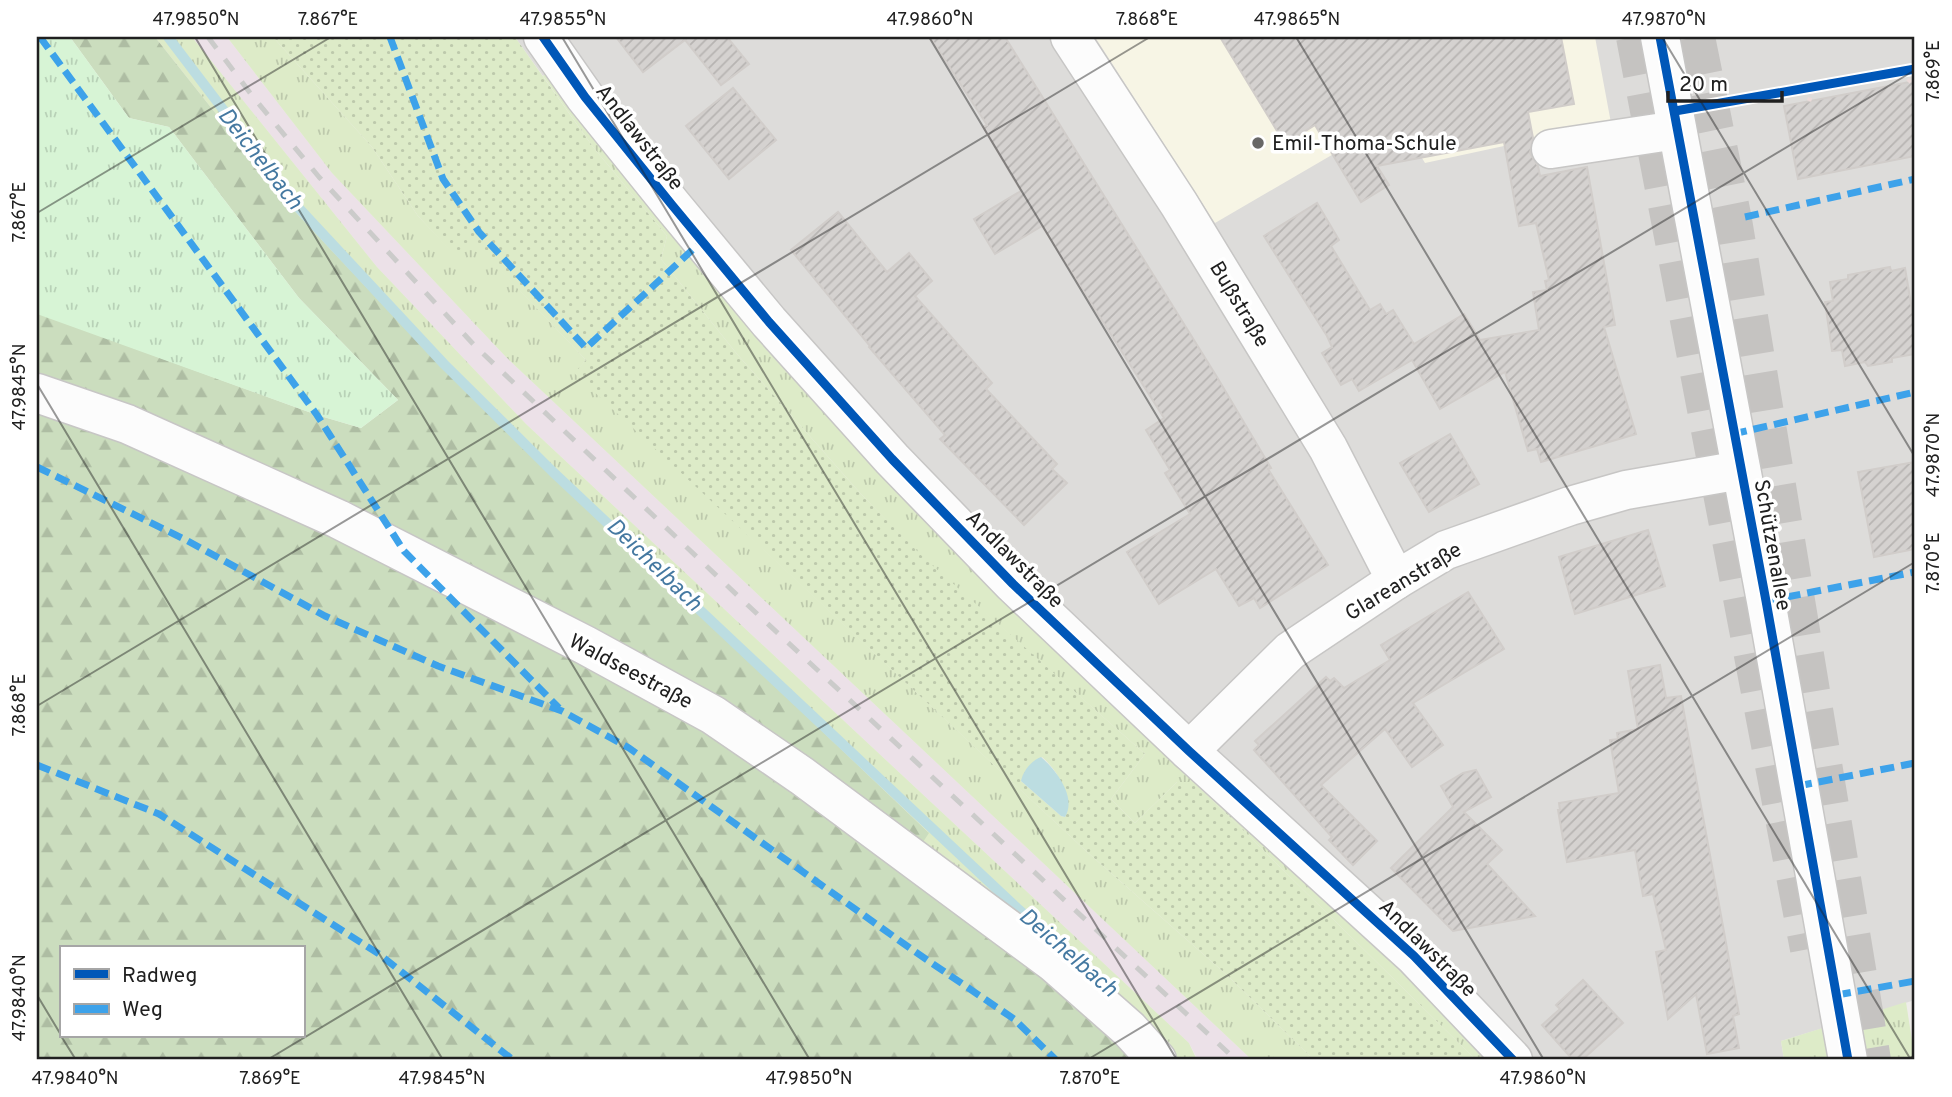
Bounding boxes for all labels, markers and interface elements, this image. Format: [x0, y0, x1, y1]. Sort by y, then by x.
text: 47.9850°N [152, 9, 240, 32]
text: 7.867°E [298, 9, 358, 32]
text: 47.9855°N [520, 9, 606, 32]
text: 47.9860°N [887, 9, 973, 32]
text: 7.868°E [1116, 9, 1178, 32]
text: 47.9865°N [1254, 9, 1340, 32]
text: 47.9870°N [1622, 9, 1706, 32]
text: 7.869°E [1923, 40, 1946, 102]
scale bar [1668, 60, 1782, 104]
text: 20 m [1679, 72, 1728, 99]
street label: Andlawstraße [589, 79, 689, 197]
water label: Deichelbach [210, 103, 308, 217]
place label: Emil-Thoma-Schule [1272, 131, 1457, 158]
marker: Emil-Thoma-Schule [1250, 135, 1266, 151]
text: 7.867°E [9, 182, 32, 242]
street label: Bußstraße [1202, 257, 1275, 353]
text: 47.9845°N [9, 344, 32, 430]
text: 47.9870°N [1923, 413, 1946, 497]
street label: Schützenallee [1747, 477, 1796, 613]
street label: Andlawstraße [959, 505, 1069, 615]
water label: Deichelbach [599, 513, 708, 619]
text: 7.870°E [1923, 532, 1946, 594]
street label: Glareanstraße [1340, 537, 1467, 628]
street label: Waldseestraße [564, 628, 697, 716]
text: 7.868°E [9, 674, 32, 736]
street label: Andlawstraße [1372, 894, 1482, 1004]
water label: Deichelbach [1012, 903, 1123, 1005]
legend [60, 946, 304, 1038]
text: 47.9840°N [9, 954, 32, 1042]
text: Radweg [122, 963, 197, 990]
text: Weg [122, 997, 163, 1024]
text: 47.9840°N [31, 1068, 119, 1091]
text: 7.869°E [239, 1068, 301, 1091]
text: 47.9845°N [399, 1068, 485, 1091]
text: 47.9850°N [765, 1068, 853, 1091]
text: 7.870°E [1059, 1068, 1121, 1091]
text: 47.9860°N [1500, 1068, 1586, 1091]

